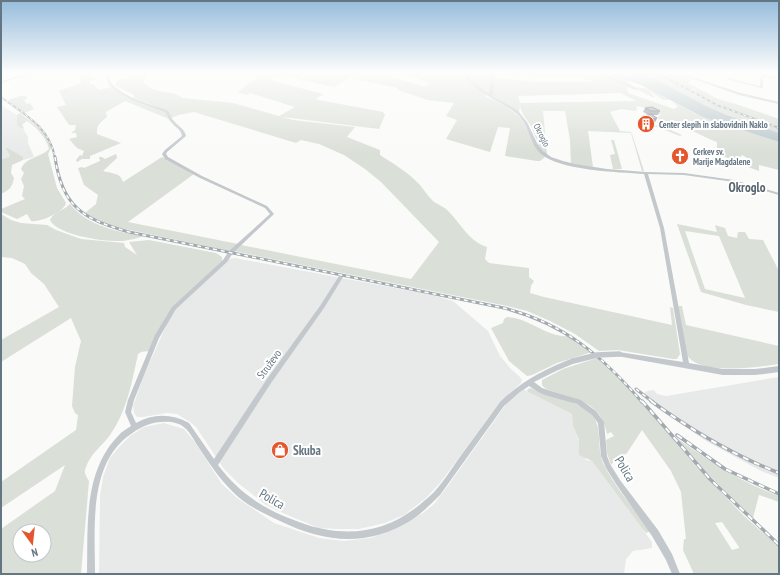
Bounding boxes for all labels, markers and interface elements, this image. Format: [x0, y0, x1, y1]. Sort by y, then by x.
building icon: Center slepih in slabovidnih Naklo [636, 114, 656, 134]
place label: Center slepih in slabovidnih Naklo [659, 119, 768, 130]
street label: Okroglo [531, 122, 553, 149]
church icon: Cerkev sv. Marije Magdalene [670, 146, 690, 166]
place label: Cerkev sv. Marije Magdalene [693, 146, 751, 167]
district label: Okroglo [729, 179, 766, 196]
street label: Struževo [254, 346, 284, 381]
shop icon: Skuba [270, 440, 290, 460]
place label: Skuba [293, 442, 321, 459]
street label: Polica [611, 453, 639, 485]
street label: Polica [256, 485, 288, 513]
north arrow [12, 523, 52, 563]
text: N [30, 545, 39, 560]

